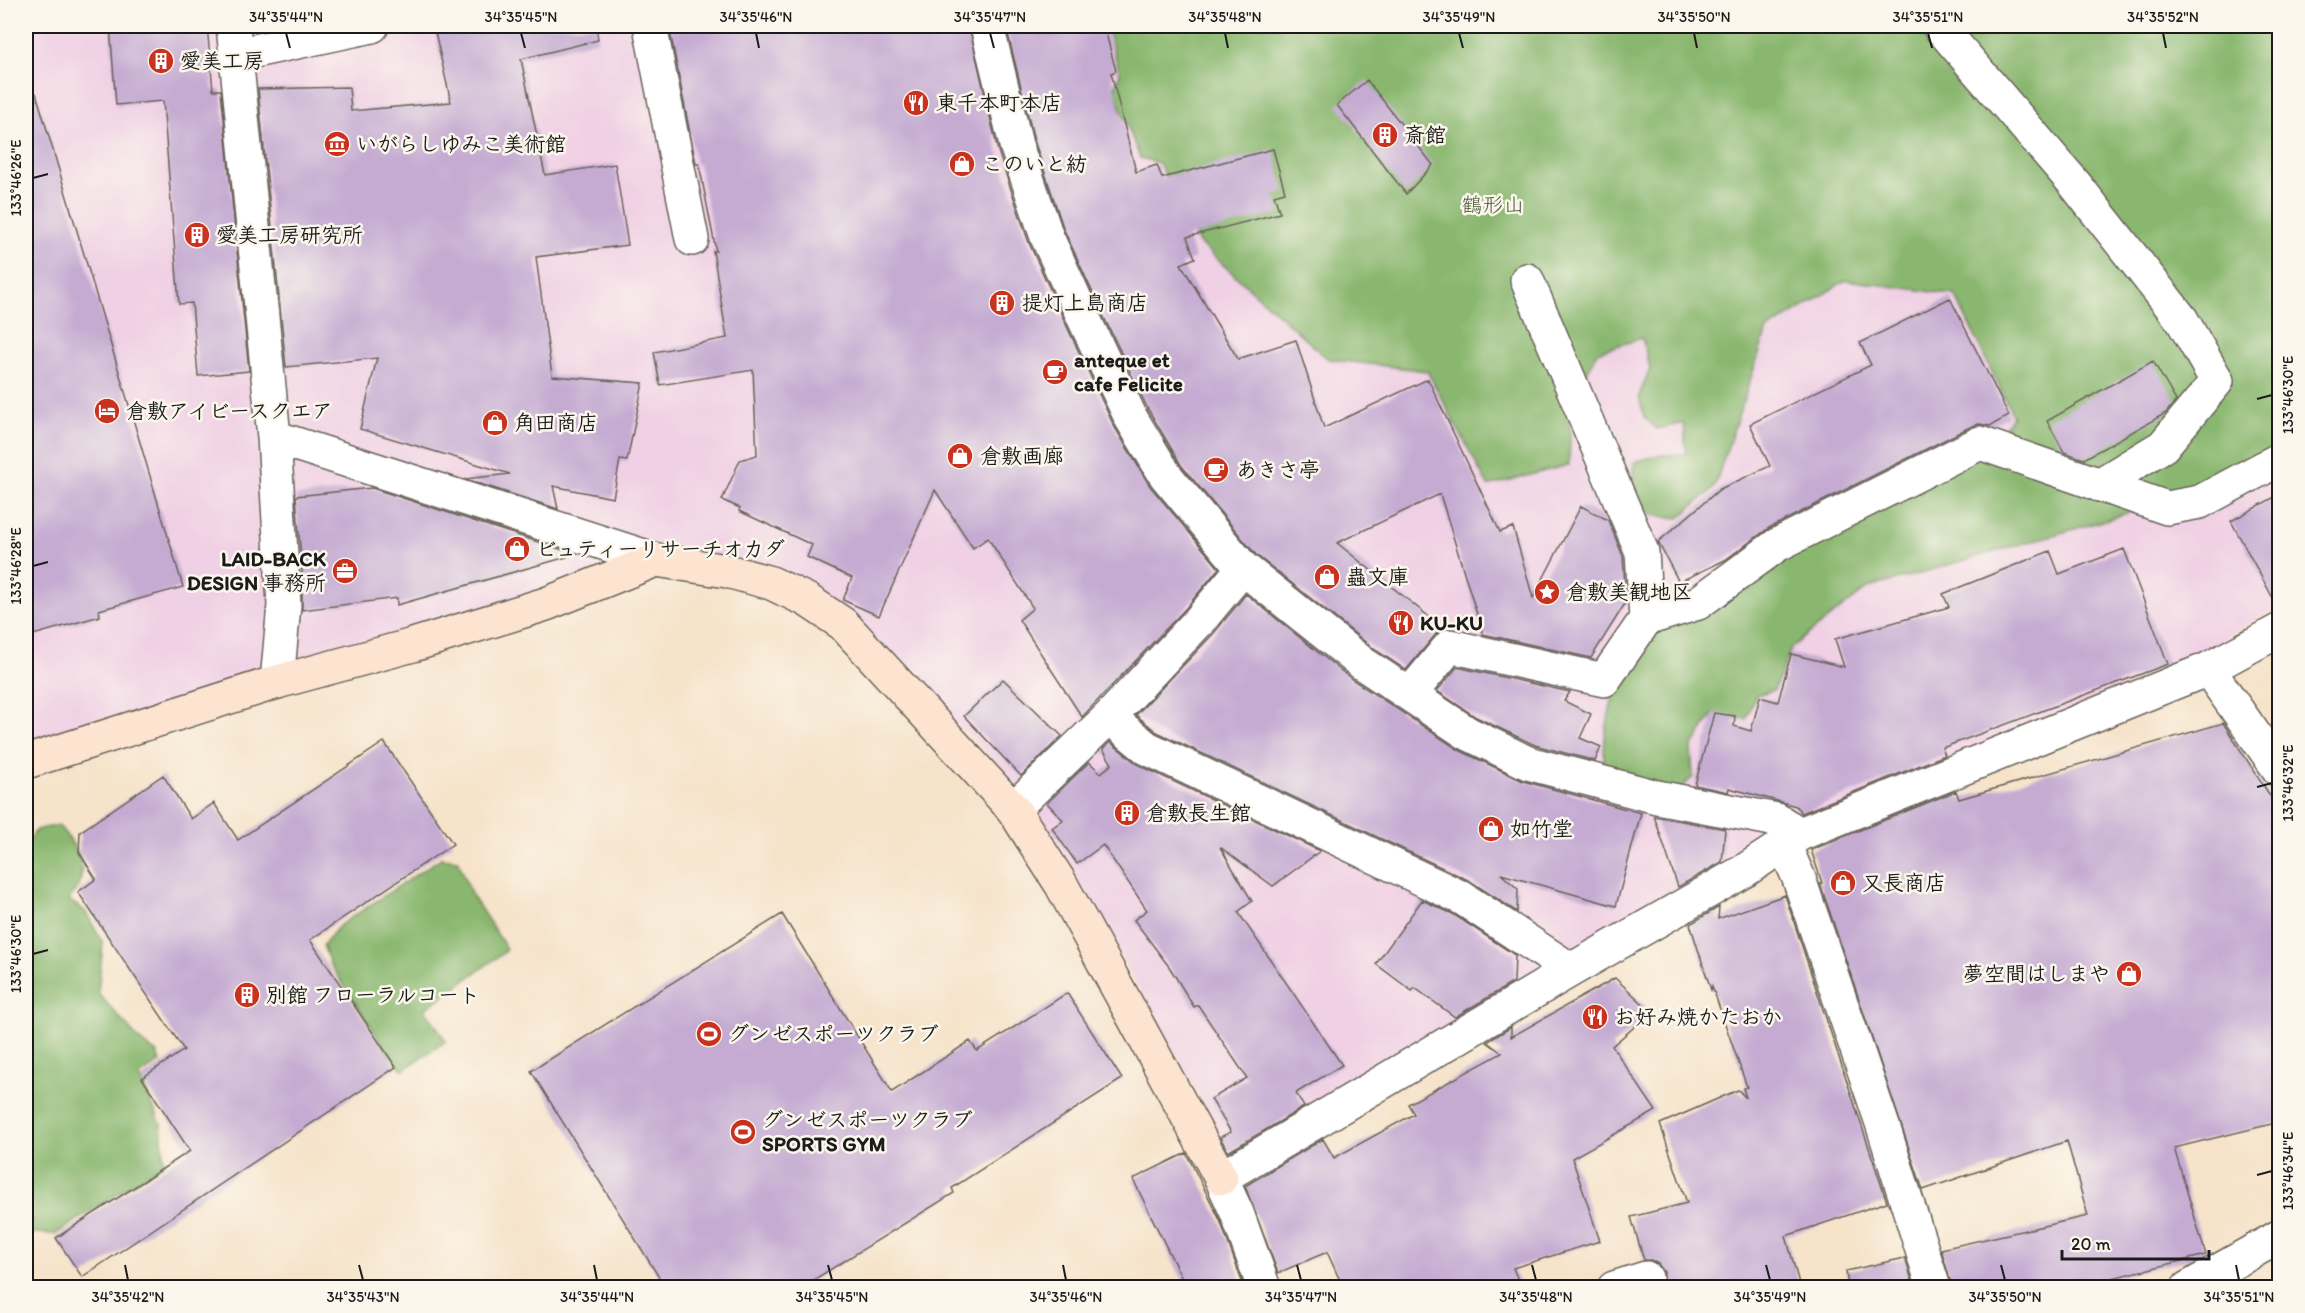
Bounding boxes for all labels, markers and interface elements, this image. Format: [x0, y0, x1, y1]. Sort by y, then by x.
text: 34°35'44"N [249, 8, 323, 26]
text: 34°35'45"N [485, 8, 557, 26]
text: 34°35'46"N [719, 8, 793, 26]
text: 34°35'47"N [954, 8, 1026, 26]
text: 34°35'48"N [1188, 8, 1262, 26]
text: 34°35'49"N [1423, 8, 1495, 26]
text: 34°35'50"N [1657, 8, 1731, 26]
text: 34°35'51"N [1893, 8, 1963, 26]
text: 34°35'52"N [2127, 8, 2199, 26]
building icon: 愛美工房 [146, 46, 176, 76]
place label: 愛美工房 [180, 48, 264, 73]
restaurant icon: 東千本町本店 [901, 88, 931, 118]
place label: 東千本町本店 [936, 90, 1062, 115]
building icon: 斎館 [1370, 120, 1400, 150]
place label: 斎館 [1404, 122, 1446, 147]
museum icon: いがらしゆみこ美術館 [322, 129, 352, 159]
place label: いがらしゆみこ美術館 [356, 131, 566, 156]
text: 133°46'26"E [7, 139, 25, 217]
shop icon: このいと紡 [947, 149, 977, 179]
place label: このいと紡 [982, 151, 1087, 176]
park label: 鶴形山 [1462, 192, 1525, 217]
building icon: 愛美工房研究所 [182, 220, 212, 250]
place label: 愛美工房研究所 [216, 222, 363, 247]
building icon: 提灯上島商店 [987, 288, 1017, 318]
place label: 提灯上島商店 [1022, 290, 1148, 315]
place label: anteque et cafe Felicite [1074, 347, 1183, 396]
text: 133°46'30"E [2279, 356, 2297, 434]
cafe icon: anteque et cafe Felicite [1040, 357, 1070, 387]
hotel icon: 倉敷アイビースクエア [92, 396, 122, 426]
place label: 倉敷アイビースクエア [126, 398, 333, 423]
shop icon: 角田商店 [480, 408, 510, 438]
place label: 角田商店 [514, 410, 598, 435]
shop icon: 倉敷画廊 [945, 441, 975, 471]
place label: 倉敷画廊 [980, 443, 1064, 468]
cafe icon: あきさ亭 [1201, 455, 1231, 485]
place label: あきさ亭 [1236, 457, 1320, 482]
text: 133°46'28"E [7, 527, 25, 605]
shop icon: ビュティーリサーチオカダ [502, 534, 532, 564]
place label: ビュティーリサーチオカダ [536, 536, 785, 561]
place label: LAID-BACK DESIGN 事務所 [187, 546, 327, 595]
office icon: LAID-BACK DESIGN 事務所 [330, 556, 360, 586]
shop icon: 蟲文庫 [1312, 562, 1342, 592]
place label: 蟲文庫 [1346, 564, 1409, 589]
place icon: 倉敷美観地区 [1532, 577, 1562, 607]
place label: 倉敷美観地区 [1566, 579, 1692, 604]
restaurant icon: KU-KU [1386, 608, 1416, 638]
place label: KU-KU [1420, 610, 1483, 635]
text: 133°46'32"E [2279, 744, 2297, 822]
building icon: 倉敷長生館 [1112, 798, 1142, 828]
place label: 倉敷長生館 [1146, 800, 1251, 825]
shop icon: 如竹堂 [1476, 814, 1506, 844]
place label: 如竹堂 [1510, 816, 1573, 841]
shop icon: 又長商店 [1828, 868, 1858, 898]
place label: 又長商店 [1862, 870, 1946, 895]
text: 133°46'30"E [7, 915, 25, 993]
shop icon: 夢空間はしまや [2114, 959, 2144, 989]
place label: 夢空間はしまや [1963, 961, 2110, 986]
building icon: 別館 フローラルコート [232, 980, 262, 1010]
place label: 別館 フローラルコート [266, 982, 480, 1007]
restaurant icon: お好み焼かたおか [1580, 1002, 1610, 1032]
place label: お好み焼かたおか [1614, 1004, 1782, 1029]
sports icon: グンゼスポーツクラブ [694, 1019, 724, 1049]
place label: グンゼスポーツクラブ [728, 1021, 939, 1046]
place label: グンゼスポーツクラブ SPORTS GYM [762, 1107, 973, 1156]
sports icon: グンゼスポーツクラブ SPORTS GYM [728, 1117, 758, 1147]
text: 133°46'34"E [2279, 1132, 2297, 1210]
scale bar [2062, 1223, 2209, 1261]
text: 20 m [2071, 1233, 2111, 1255]
text: 34°35'42"N [92, 1288, 164, 1306]
text: 34°35'43"N [326, 1288, 400, 1306]
text: 34°35'44"N [560, 1288, 634, 1306]
text: 34°35'45"N [796, 1288, 868, 1306]
text: 34°35'46"N [1029, 1288, 1103, 1306]
text: 34°35'47"N [1265, 1288, 1337, 1306]
text: 34°35'48"N [1499, 1288, 1573, 1306]
text: 34°35'49"N [1734, 1288, 1806, 1306]
text: 34°35'50"N [1968, 1288, 2042, 1306]
text: 34°35'51"N [2204, 1288, 2274, 1306]

